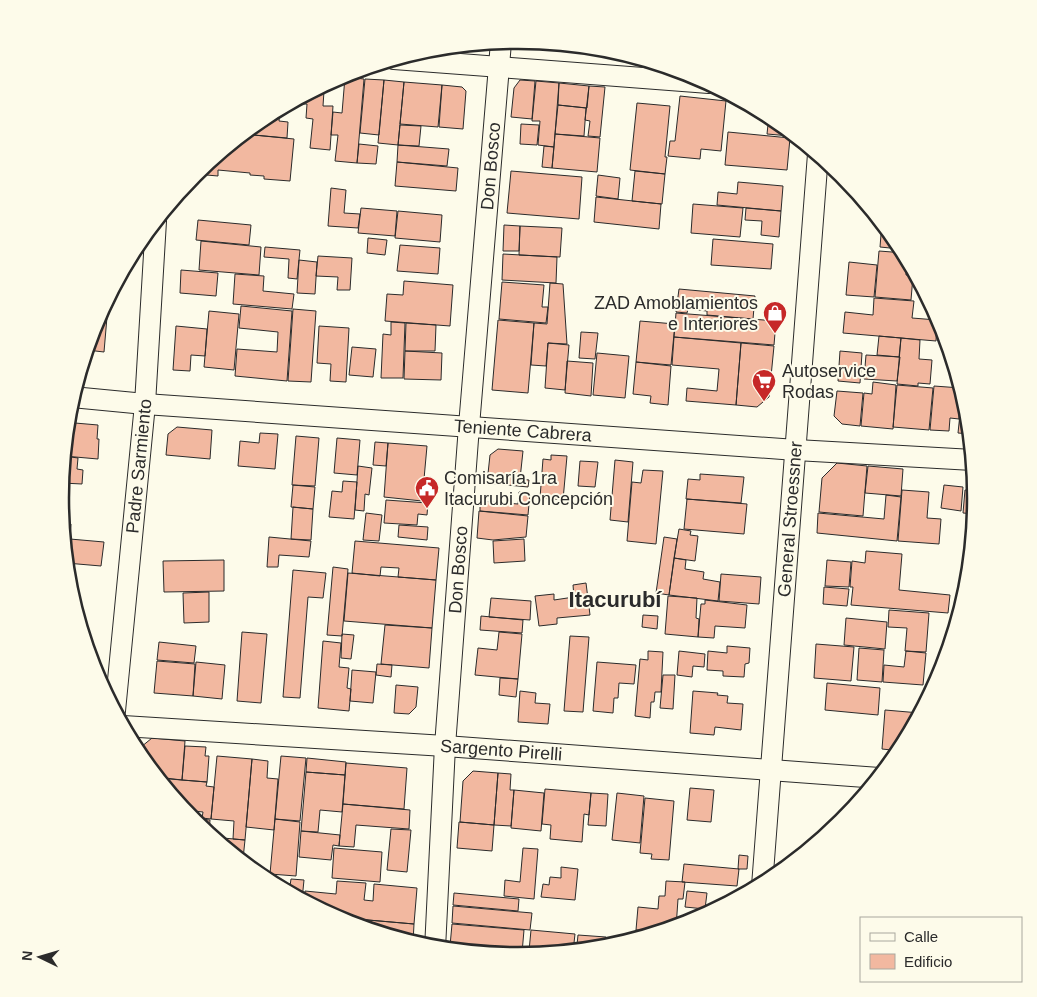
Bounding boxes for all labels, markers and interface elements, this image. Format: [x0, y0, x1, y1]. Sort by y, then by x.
street label: Don Bosco [477, 121, 504, 211]
place label: ZAD Amoblamientos e Interiores [594, 293, 758, 334]
shop icon: ZAD Amoblamientos e Interiores [762, 300, 788, 334]
place label: Autoservice Rodas [782, 361, 876, 402]
supermarket icon: Autoservice Rodas [751, 368, 777, 402]
street label: Padre Sarmiento [122, 398, 155, 534]
street label: Teniente Cabrera [453, 416, 593, 446]
street label: General Stroessner [774, 440, 806, 598]
place label: Comisaría 1ra Itacurubi Concepción [444, 468, 613, 509]
public building icon: Comisaría 1ra Itacurubi Concepción [414, 475, 440, 509]
street label: Don Bosco [445, 525, 471, 614]
district label: Itacurubí [569, 587, 662, 612]
street label: Sargento Pirelli [440, 736, 563, 765]
legend [860, 917, 1022, 982]
text: Calle [904, 928, 938, 945]
north arrow [15, 932, 65, 982]
text: N [19, 950, 35, 962]
text: Edificio [904, 953, 952, 970]

